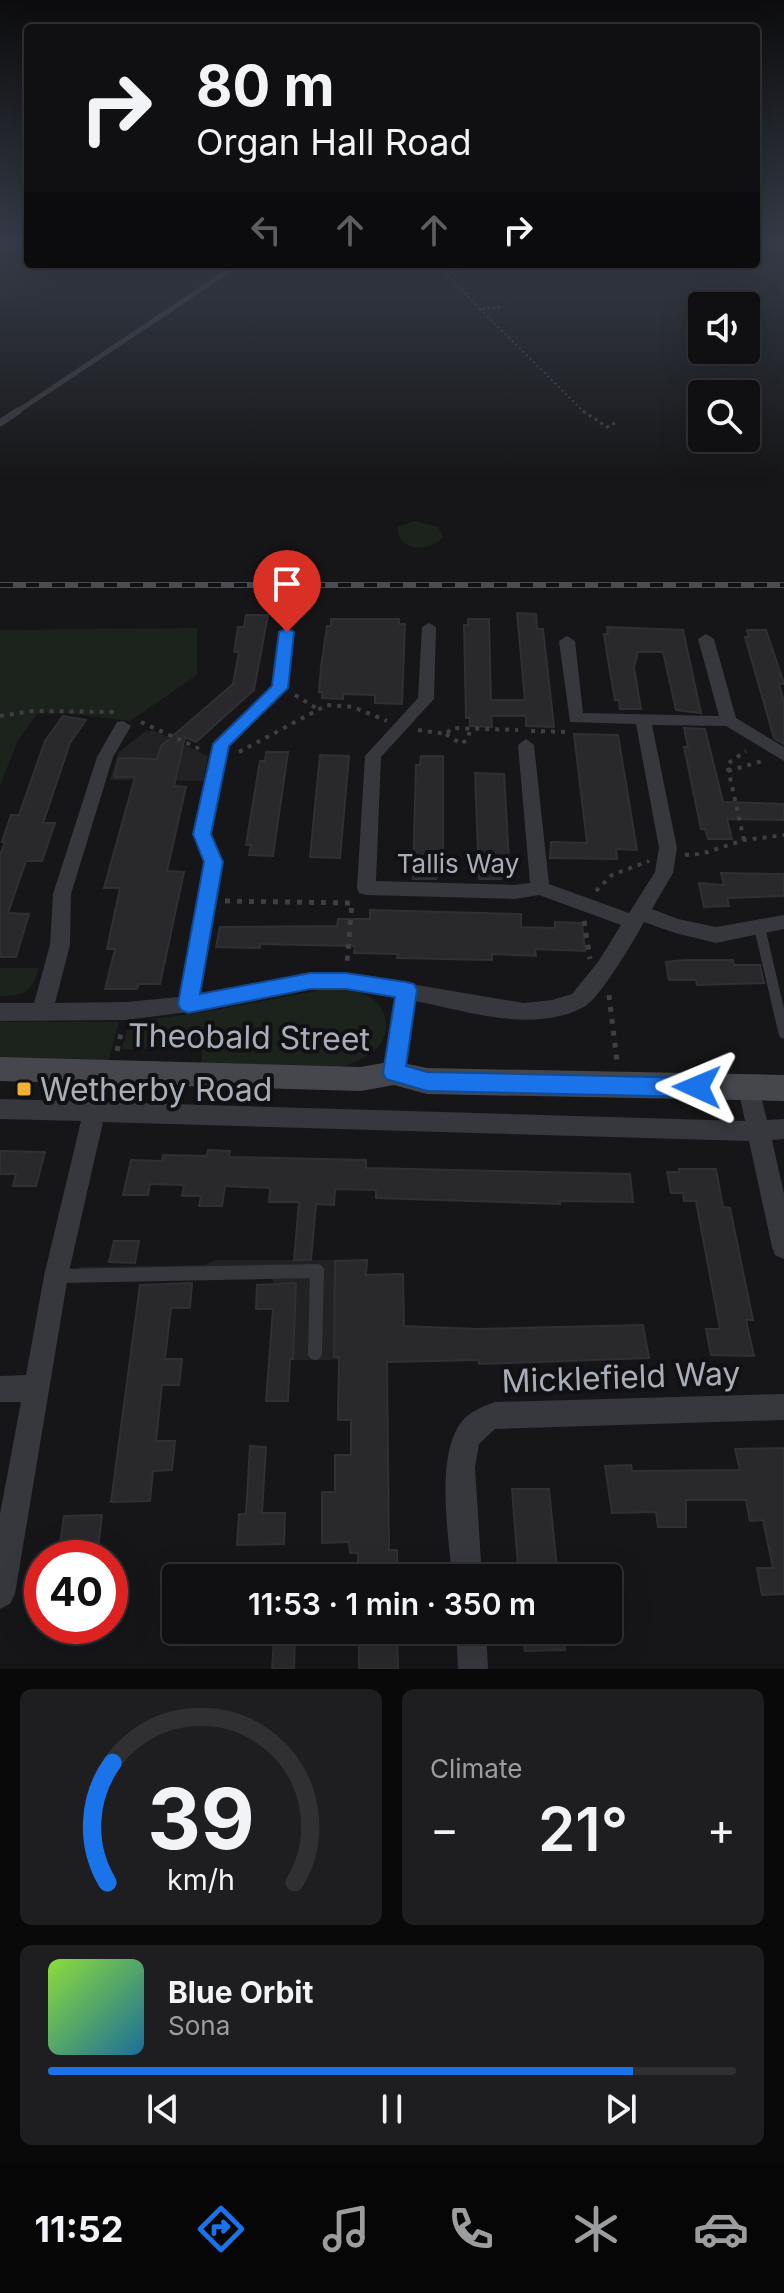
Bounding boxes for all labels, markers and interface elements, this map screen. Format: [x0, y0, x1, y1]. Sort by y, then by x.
text: 80 m [196, 52, 335, 120]
icon: right [64, 56, 168, 160]
text: Organ Hall Road [196, 120, 472, 164]
icon: left [244, 208, 288, 252]
icon: ahead [328, 208, 372, 252]
icon: ahead [412, 208, 456, 252]
icon: right [496, 208, 540, 252]
map controls [688, 292, 760, 452]
button: sound [688, 292, 760, 364]
button: search [688, 380, 760, 452]
pin [253, 550, 321, 632]
icon: arrive [265, 562, 309, 606]
street label: Tallis Way [397, 848, 519, 879]
street label: Theobald Street [128, 1015, 370, 1059]
position arrow [655, 1045, 739, 1129]
place label: Wetherby Road [40, 1070, 272, 1109]
marker: Wetherby Road [15, 1080, 33, 1098]
street label: Micklefield Way [501, 1353, 741, 1401]
speed limit sign: 40 [24, 1540, 128, 1644]
text: 11:53 · 1 min · 350 m [248, 1586, 536, 1622]
text: Climate [430, 1753, 522, 1784]
text: 39 [147, 1768, 255, 1869]
text: 21° [538, 1793, 628, 1865]
text: − [430, 1802, 459, 1856]
text: + [707, 1802, 736, 1856]
text: km/h [167, 1862, 235, 1897]
text: Blue Orbit [168, 1974, 313, 2010]
text: Sona [168, 2010, 230, 2041]
icon: previous [141, 2087, 185, 2131]
icon: pause [370, 2087, 414, 2131]
icon: next [599, 2087, 643, 2131]
icon: directions [193, 2201, 249, 2257]
icon: music [318, 2201, 374, 2257]
icon: phone [443, 2201, 499, 2257]
icon: climate [568, 2201, 624, 2257]
icon: car [693, 2201, 749, 2257]
text: 11:52 [35, 2207, 123, 2251]

